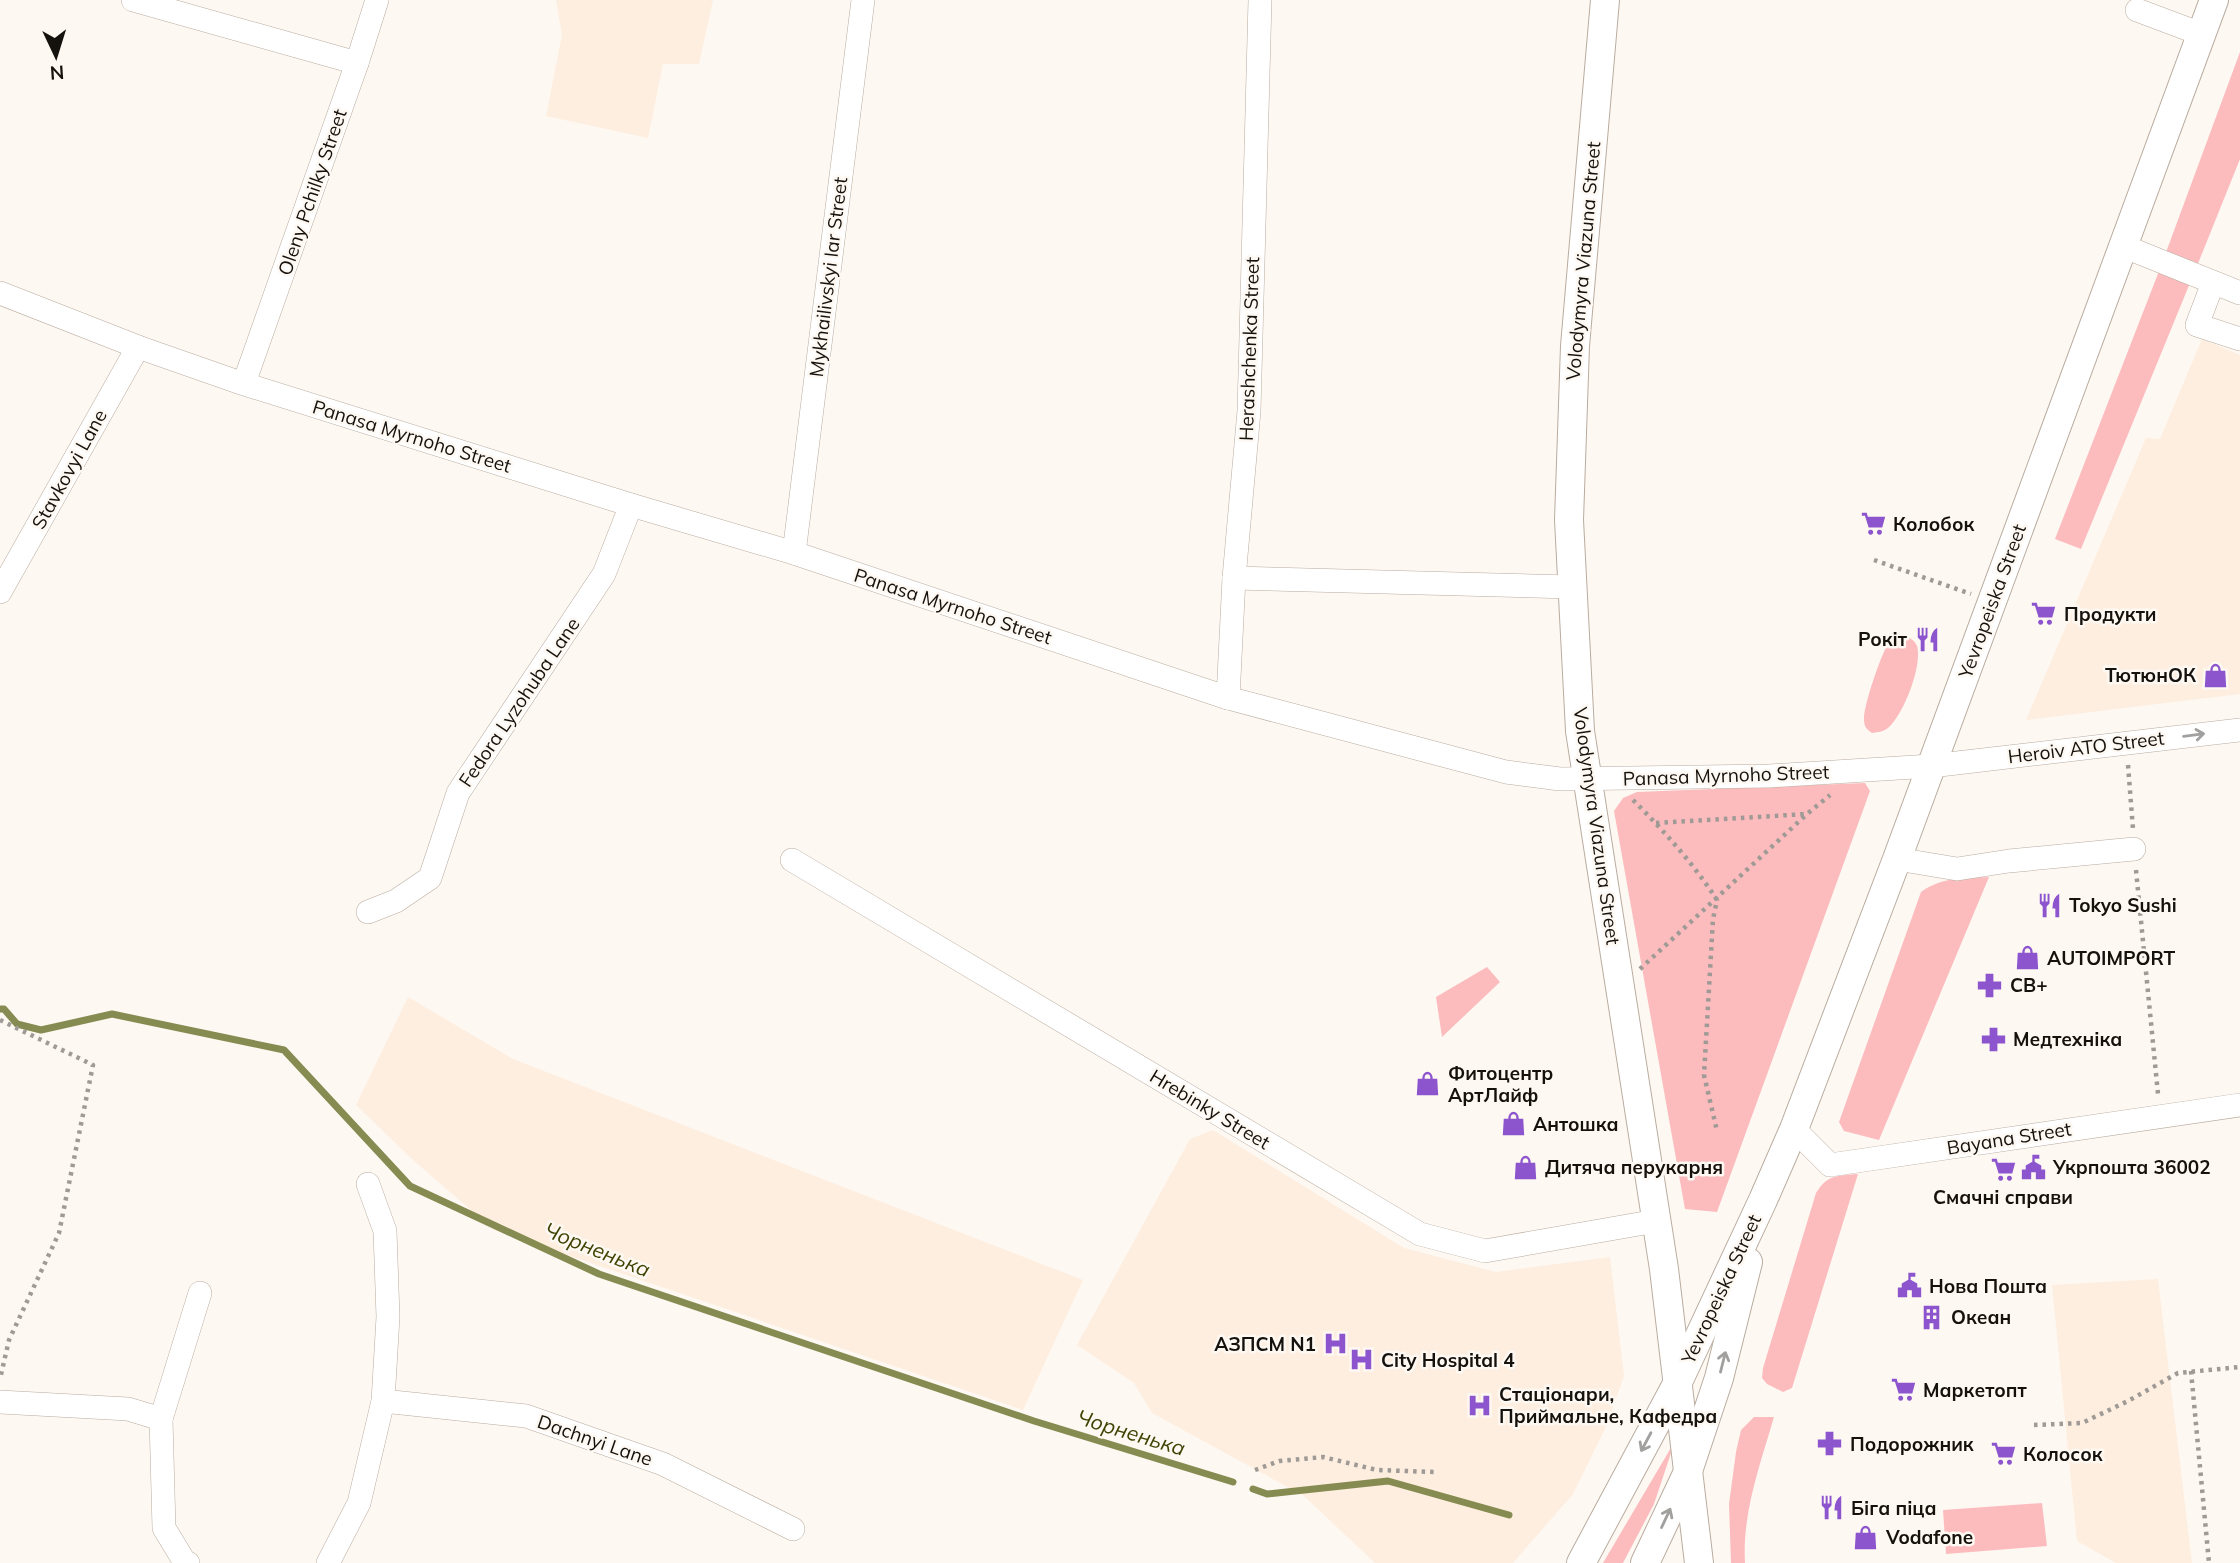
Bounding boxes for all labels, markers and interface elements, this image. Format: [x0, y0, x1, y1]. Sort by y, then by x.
north arrow [21, 21, 91, 91]
text: N [49, 60, 65, 85]
street label: Oleny Pchilky Street [272, 105, 352, 278]
street label: Volodymyra Viazuna Street [1561, 140, 1605, 381]
street label: Mykhailivskyi Iar Street [804, 175, 852, 378]
street label: Herashchenka Street [1234, 256, 1264, 441]
street label: Panasa Myrnoho Street [310, 394, 515, 478]
street label: Stavkovyi Lane [26, 405, 112, 533]
supermarket icon: Колобок [1859, 510, 1887, 538]
place label: Колобок [1893, 512, 1974, 536]
street label: Yevropeiska Street [1953, 520, 2031, 682]
street label: Panasa Myrnoho Street [851, 563, 1055, 649]
supermarket icon: Продукти [2030, 600, 2058, 628]
place label: Продукти [2064, 602, 2157, 626]
street label: Fedora Lyzohuba Lane [453, 613, 585, 791]
restaurant icon: Рокіт [1913, 625, 1941, 653]
place label: Рокіт [1858, 627, 1908, 651]
shop icon: ТютюнОК [2202, 661, 2230, 689]
place label: ТютюнОК [2105, 663, 2197, 687]
street label: Volodymyra Viazuna Street [1568, 706, 1626, 947]
street label: Heroiv ATO Street [2006, 725, 2166, 769]
one-way arrow [2182, 728, 2204, 741]
street label: Panasa Myrnoho Street [1622, 759, 1830, 791]
restaurant icon: Tokyo Sushi [2035, 891, 2063, 919]
place label: Tokyo Sushi [2069, 893, 2177, 917]
shop icon: AUTOIMPORT [2013, 944, 2041, 972]
place label: AUTOIMPORT [2047, 946, 2176, 970]
pharmacy icon: СВ+ [1976, 971, 2004, 999]
place label: СВ+ [2010, 973, 2048, 997]
pharmacy icon: Медтехніка [1979, 1025, 2007, 1053]
place label: Медтехніка [2013, 1027, 2122, 1051]
place label: Фитоцентр АртЛайф [1448, 1061, 1553, 1107]
street label: Hrebinky Street [1146, 1064, 1275, 1154]
shop icon: Фитоцентр АртЛайф [1414, 1070, 1442, 1098]
shop icon: Антошка [1499, 1110, 1527, 1138]
place label: Антошка [1533, 1112, 1619, 1136]
street label: Bayana Street [1945, 1116, 2073, 1160]
shop icon: Дитяча перукарня [1511, 1153, 1539, 1181]
public building icon: Укрпошта 36002 [2019, 1153, 2047, 1181]
place label: Дитяча перукарня [1545, 1155, 1723, 1179]
supermarket icon: Смачні справи [1989, 1155, 2017, 1183]
place label: Укрпошта 36002 [2052, 1155, 2211, 1179]
place label: Смачні справи [1933, 1185, 2073, 1209]
street label: Yevropeiska Street [1675, 1210, 1766, 1369]
water label: Чорненька [541, 1216, 654, 1282]
public building icon: Нова Пошта [1895, 1272, 1923, 1300]
place label: Нова Пошта [1929, 1274, 2047, 1298]
building icon: Океан [1917, 1303, 1945, 1331]
place label: Океан [1951, 1305, 2011, 1329]
hospital icon: АЗПСМ N1 [1322, 1330, 1350, 1358]
place label: АЗПСМ N1 [1214, 1332, 1316, 1356]
hospital icon: City Hospital 4 [1347, 1346, 1375, 1374]
place label: City Hospital 4 [1381, 1348, 1515, 1372]
one-way arrow [1717, 1351, 1730, 1374]
supermarket icon: Маркетопт [1889, 1376, 1917, 1404]
place label: Маркетопт [1923, 1378, 2027, 1402]
place label: Стаціонари, Приймальне, Кафедра [1499, 1382, 1717, 1428]
hospital icon: Стаціонари, Приймальне, Кафедра [1465, 1391, 1493, 1419]
water label: Чорненька [1074, 1403, 1189, 1461]
street label: Dachnyi Lane [534, 1409, 656, 1471]
pharmacy icon: Подорожник [1816, 1430, 1844, 1458]
one-way arrow [1638, 1432, 1652, 1452]
place label: Подорожник [1850, 1432, 1974, 1456]
supermarket icon: Колосок [1989, 1440, 2017, 1468]
place label: Колосок [2023, 1442, 2103, 1466]
restaurant icon: Біга піца [1817, 1494, 1845, 1522]
place label: Біга піца [1851, 1496, 1936, 1520]
one-way arrow [1660, 1508, 1673, 1529]
shop icon: Vodafone [1852, 1523, 1880, 1551]
place label: Vodafone [1885, 1525, 1973, 1549]

